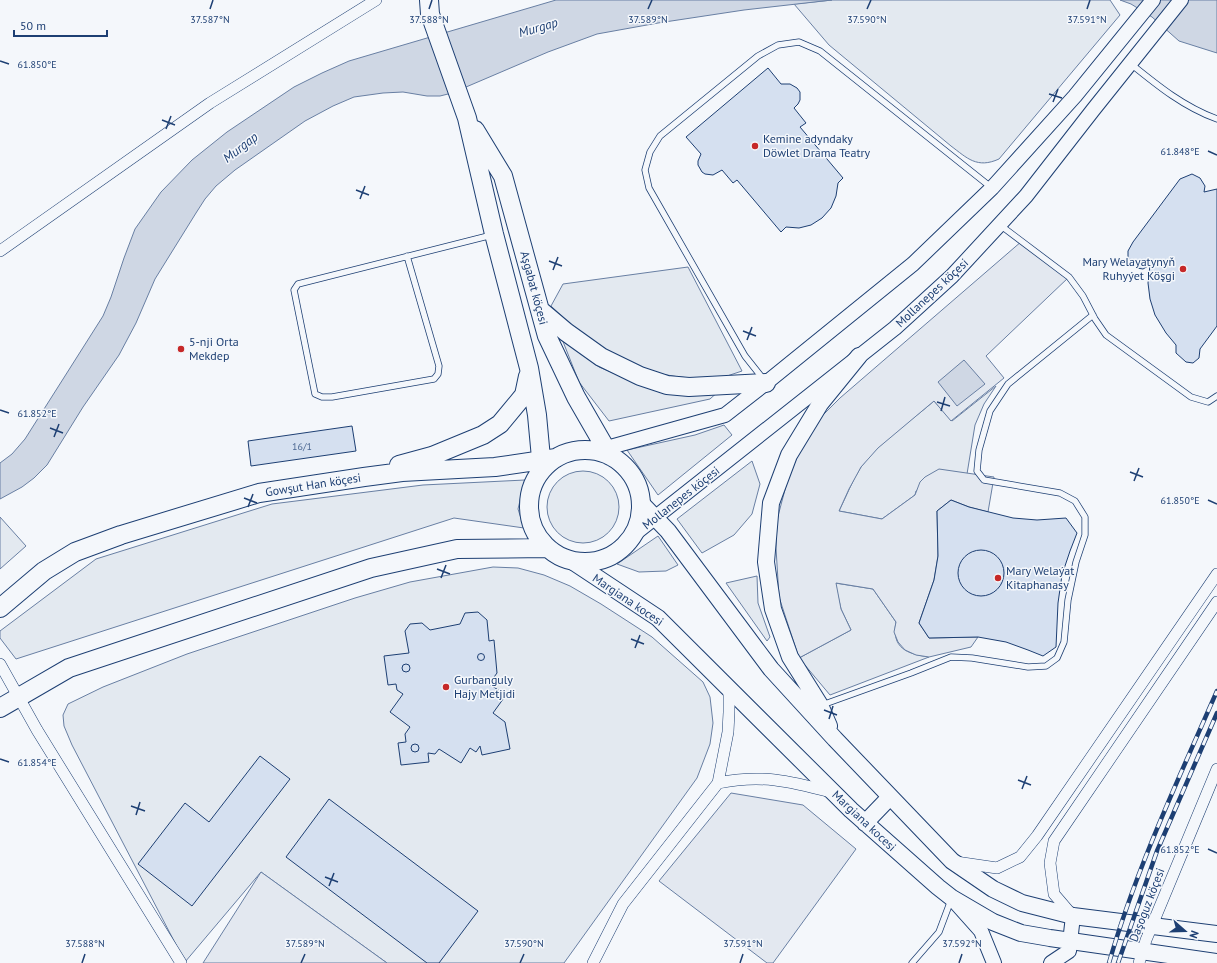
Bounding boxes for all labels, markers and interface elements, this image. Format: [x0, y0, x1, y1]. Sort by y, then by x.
scale bar [14, 12, 107, 38]
text: 37.587°N [190, 13, 230, 26]
text: 37.588°N [409, 13, 449, 26]
text: 37.589°N [628, 13, 668, 26]
text: 37.590°N [847, 13, 887, 26]
text: 37.591°N [1067, 13, 1107, 26]
water label: Murgap [516, 14, 560, 41]
text: 50 m [20, 18, 46, 33]
text: 61.850°E [18, 58, 57, 71]
water label: Murgap [219, 128, 262, 166]
place label: Kemine adyndaky Döwlet Drama Teatry [763, 131, 871, 160]
marker: Kemine adyndaky Döwlet Drama Teatry [750, 141, 760, 151]
text: 61.848°E [1161, 145, 1200, 158]
street label: Aşgabat köçesi [517, 249, 552, 326]
place label: Mary Welayatynyň Ruhyýet Köşgi [1082, 254, 1175, 283]
street label: Mollanepes köçesi [892, 255, 971, 330]
marker: Mary Welayatynyň Ruhyýet Köşgi [1178, 264, 1188, 274]
place label: 5-nji Orta Mekdep [189, 334, 239, 363]
marker: 5-nji Orta Mekdep [176, 344, 186, 354]
text: 61.852°E [18, 407, 57, 420]
house number: 16/1 [292, 440, 312, 453]
street label: Mollanepes köçesi [639, 463, 722, 532]
street label: Gowşut Han köçesi [264, 470, 362, 499]
text: 61.850°E [1161, 494, 1200, 507]
place label: Mary Welaýat Kitaphanasy [1006, 563, 1074, 592]
street label: Margiana kocesi [590, 570, 667, 629]
marker: Mary Welaýat Kitaphanasy [993, 573, 1003, 583]
place label: Gurbanguly Hajy Metjidi [454, 672, 515, 701]
marker: Gurbanguly Hajy Metjidi [441, 682, 451, 692]
text: 61.854°E [18, 756, 57, 769]
street label: Margiana kocesi [829, 787, 900, 854]
text: 61.852°E [1161, 843, 1200, 856]
street label: Daşoguz köçesi [1126, 866, 1168, 944]
north arrow [1165, 911, 1205, 951]
text: N [1187, 929, 1202, 940]
text: 37.588°N [65, 937, 105, 950]
text: 37.589°N [285, 937, 325, 950]
text: 37.590°N [504, 937, 544, 950]
text: 37.591°N [723, 937, 763, 950]
text: 37.592°N [942, 937, 982, 950]

